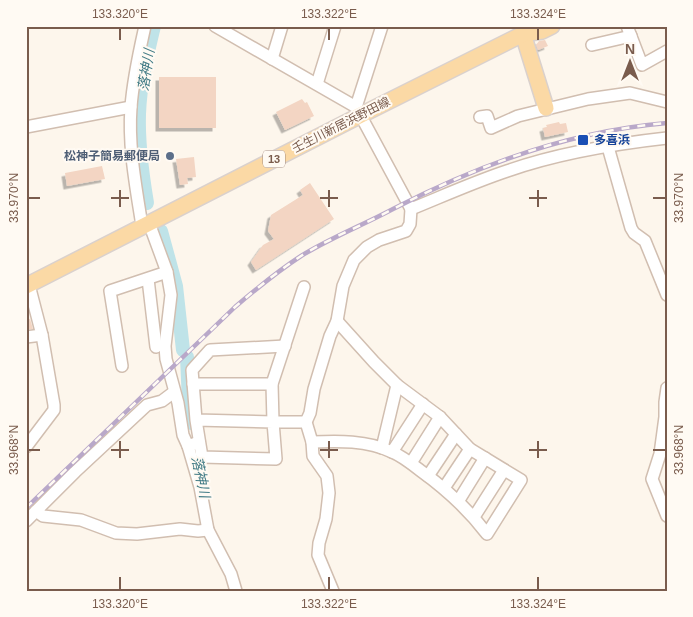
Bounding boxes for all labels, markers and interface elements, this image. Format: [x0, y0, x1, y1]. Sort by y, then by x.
text: 133.320°E [92, 7, 148, 21]
text: 133.322°E [301, 7, 357, 21]
text: 133.324°E [510, 7, 566, 21]
north arrow [606, 38, 656, 88]
text: N [625, 41, 635, 57]
water label: 落神川 [135, 46, 157, 92]
street label: 壬生川新居浜野田線 [290, 94, 392, 156]
marker: 多喜浜 [576, 133, 590, 147]
place label: 多喜浜 [594, 133, 630, 147]
place label: 松神子簡易郵便局 [64, 149, 160, 163]
marker: 松神子簡易郵便局 [164, 150, 176, 162]
road number: 13 [263, 150, 285, 168]
text: 33.970°N [7, 173, 21, 223]
text: 33.970°N [672, 173, 686, 223]
text: 33.968°N [7, 425, 21, 475]
text: 33.968°N [672, 425, 686, 475]
water label: 落神川 [189, 455, 214, 501]
text: 133.320°E [92, 597, 148, 611]
text: 133.322°E [301, 597, 357, 611]
text: 133.324°E [510, 597, 566, 611]

